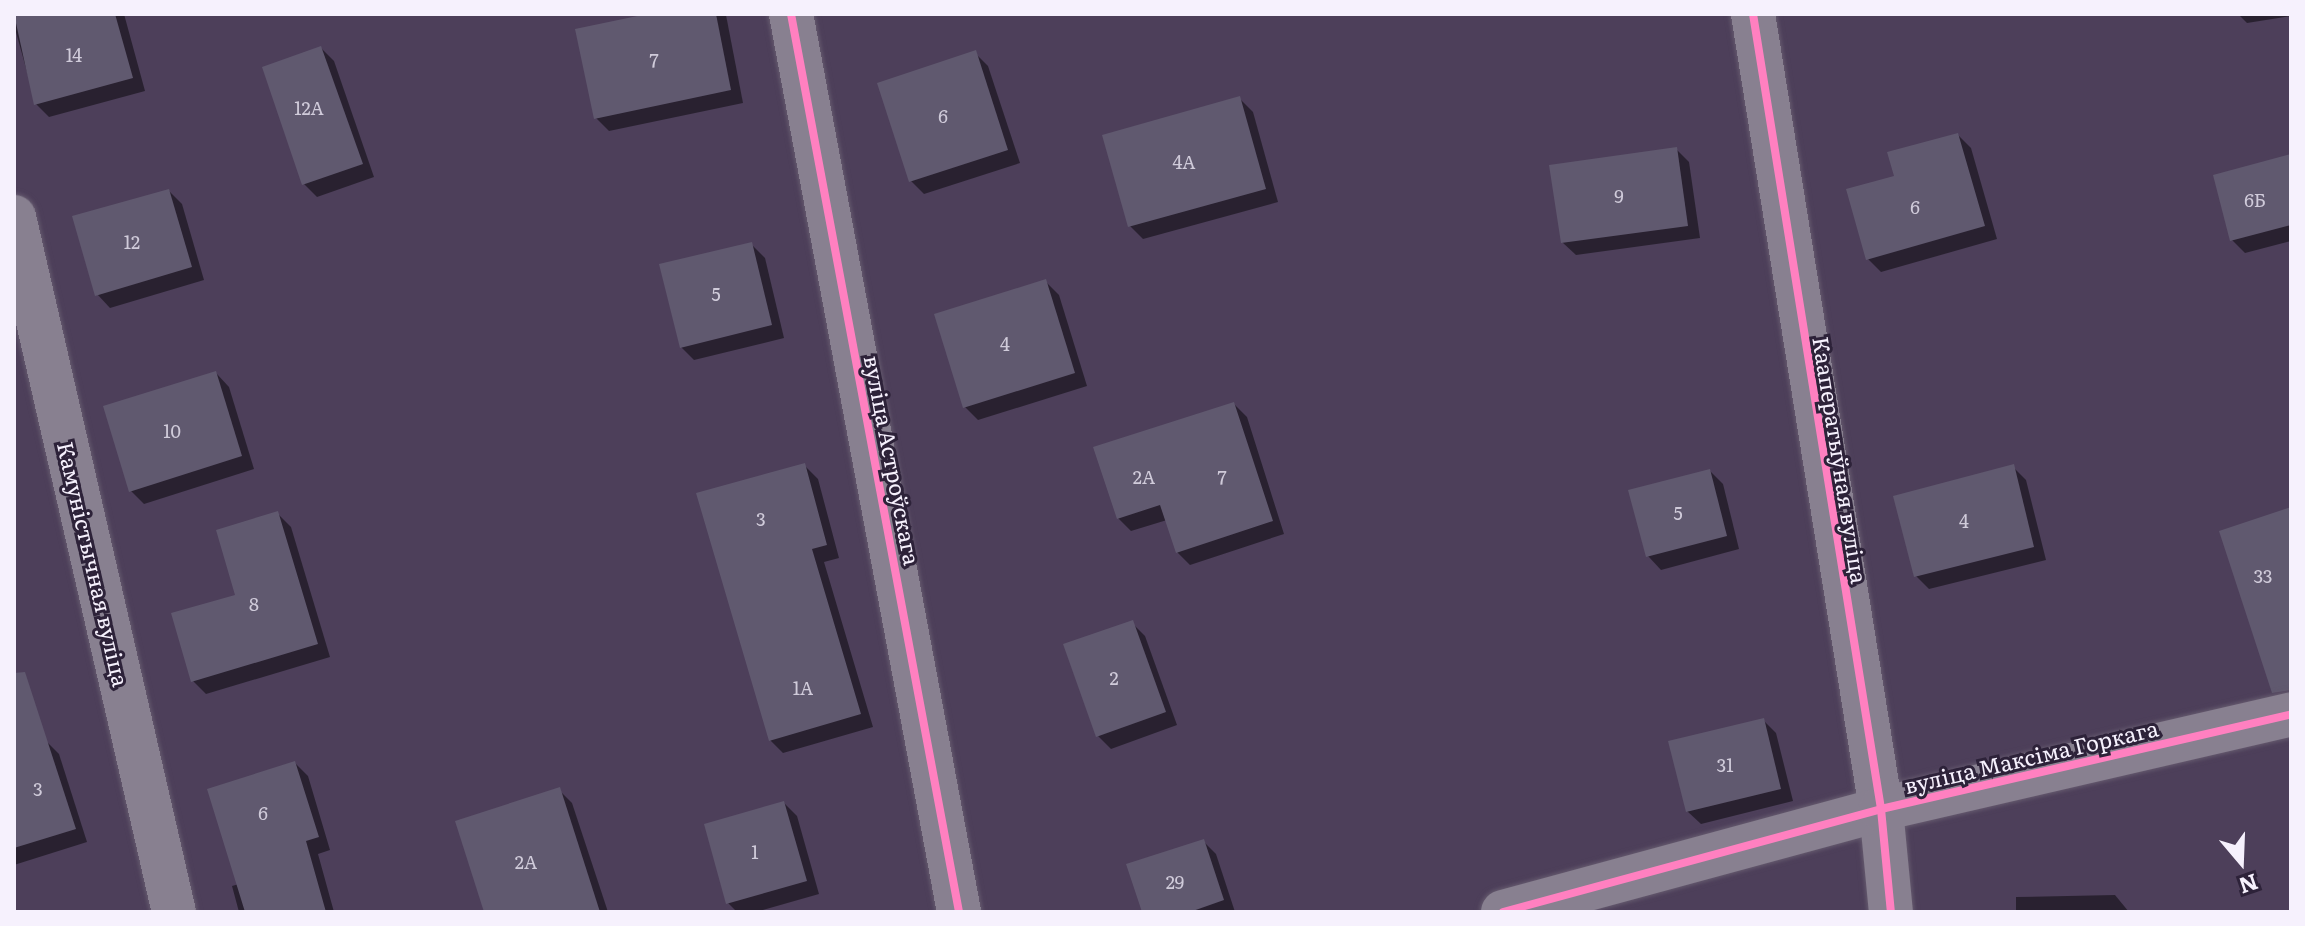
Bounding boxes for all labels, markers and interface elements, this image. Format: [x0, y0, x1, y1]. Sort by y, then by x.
house number: 14 [66, 44, 82, 66]
house number: 7 [649, 49, 659, 71]
house number: 12А [294, 97, 324, 119]
house number: 6 [938, 105, 948, 127]
house number: 4А [1172, 151, 1196, 173]
house number: 9 [1614, 185, 1624, 207]
house number: 6Б [2244, 189, 2266, 211]
house number: 6 [1910, 196, 1920, 218]
house number: 12 [124, 231, 140, 253]
house number: 5 [711, 283, 721, 305]
house number: 4 [1000, 333, 1010, 355]
street label: Кааператыўная вуліца [1808, 335, 1874, 585]
street label: вуліца Астроўскага [860, 353, 926, 567]
house number: 10 [163, 420, 181, 442]
street label: Камуністычная вуліца [53, 439, 135, 689]
house number: 2А [1133, 466, 1155, 488]
house number: 7 [1217, 466, 1227, 488]
house number: 5 [1673, 502, 1683, 524]
house number: 3 [756, 508, 766, 530]
house number: 4 [1959, 510, 1969, 532]
house number: 33 [2254, 565, 2272, 587]
house number: 8 [249, 593, 259, 615]
house number: 2 [1109, 667, 1119, 689]
house number: 1А [793, 677, 813, 699]
street label: вуліца Максіма Горкага [1901, 714, 2161, 798]
house number: 31 [1716, 754, 1734, 776]
house number: 3 [33, 778, 43, 800]
house number: 6 [258, 802, 268, 824]
north arrow [2201, 822, 2281, 902]
house number: 1 [751, 841, 759, 863]
house number: 2А [515, 851, 537, 873]
text: N [2235, 867, 2263, 904]
house number: 29 [1166, 871, 1184, 893]

